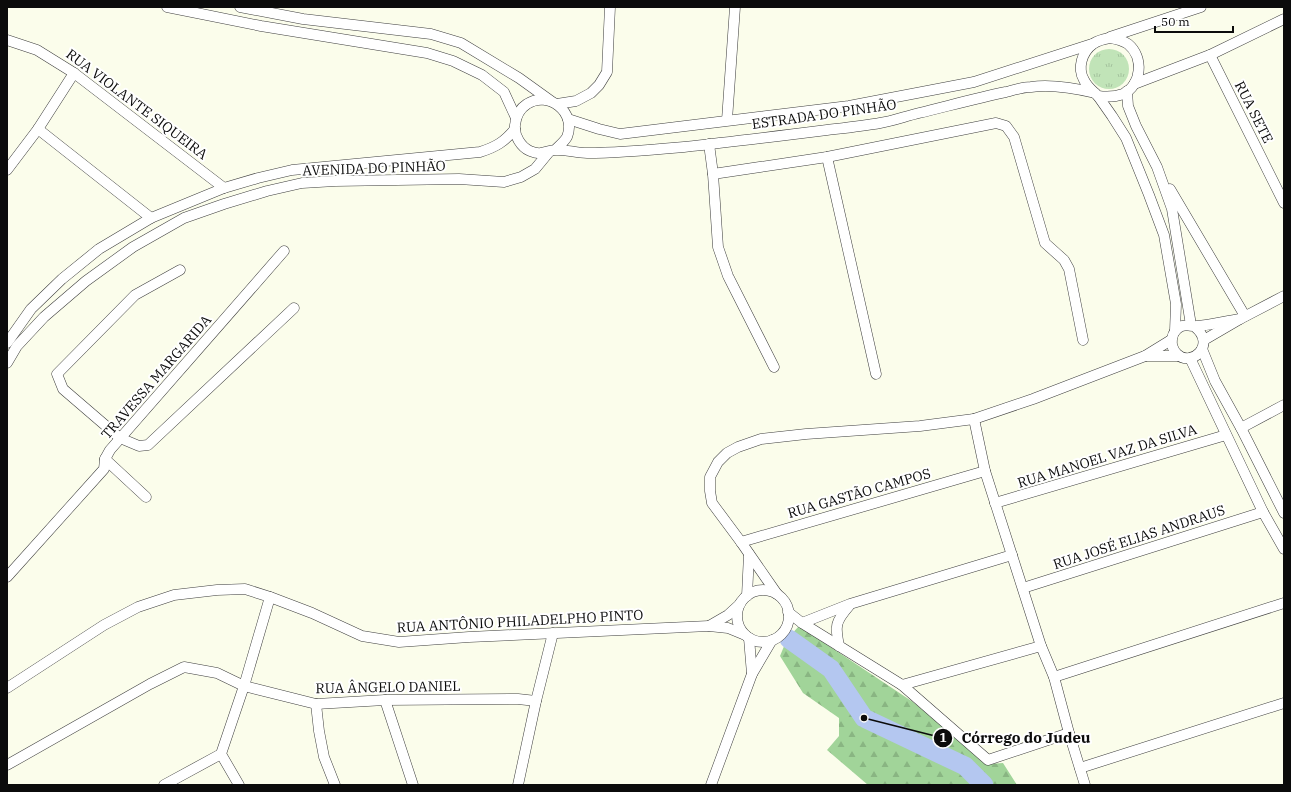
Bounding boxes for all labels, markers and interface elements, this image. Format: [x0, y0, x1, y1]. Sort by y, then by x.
scale bar [1155, 8, 1233, 34]
text: 50 m [1161, 14, 1190, 29]
street label: RUA VIOLANTE SIQUEIRA [63, 45, 212, 163]
street label: RUA SETE [1231, 78, 1277, 146]
street label: ESTRADA DO PINHÃO [751, 95, 897, 133]
street label: AVENIDA DO PINHÃO [302, 157, 446, 179]
street label: TRAVESSA MARGARIDA [97, 311, 215, 443]
street label: RUA MANOEL VAZ DA SILVA [1015, 420, 1199, 492]
street label: RUA GASTÃO CAMPOS [785, 464, 933, 522]
street label: RUA JOSÉ ELIAS ANDRAUS [1050, 500, 1227, 573]
street label: RUA ANTÔNIO PHILADELPHO PINTO [396, 605, 644, 636]
street label: RUA ÂNGELO DANIEL [315, 677, 461, 697]
callout: Córrego do Judeu [933, 724, 1098, 751]
text: Córrego do Judeu [961, 728, 1091, 747]
text: 1 [939, 730, 947, 745]

